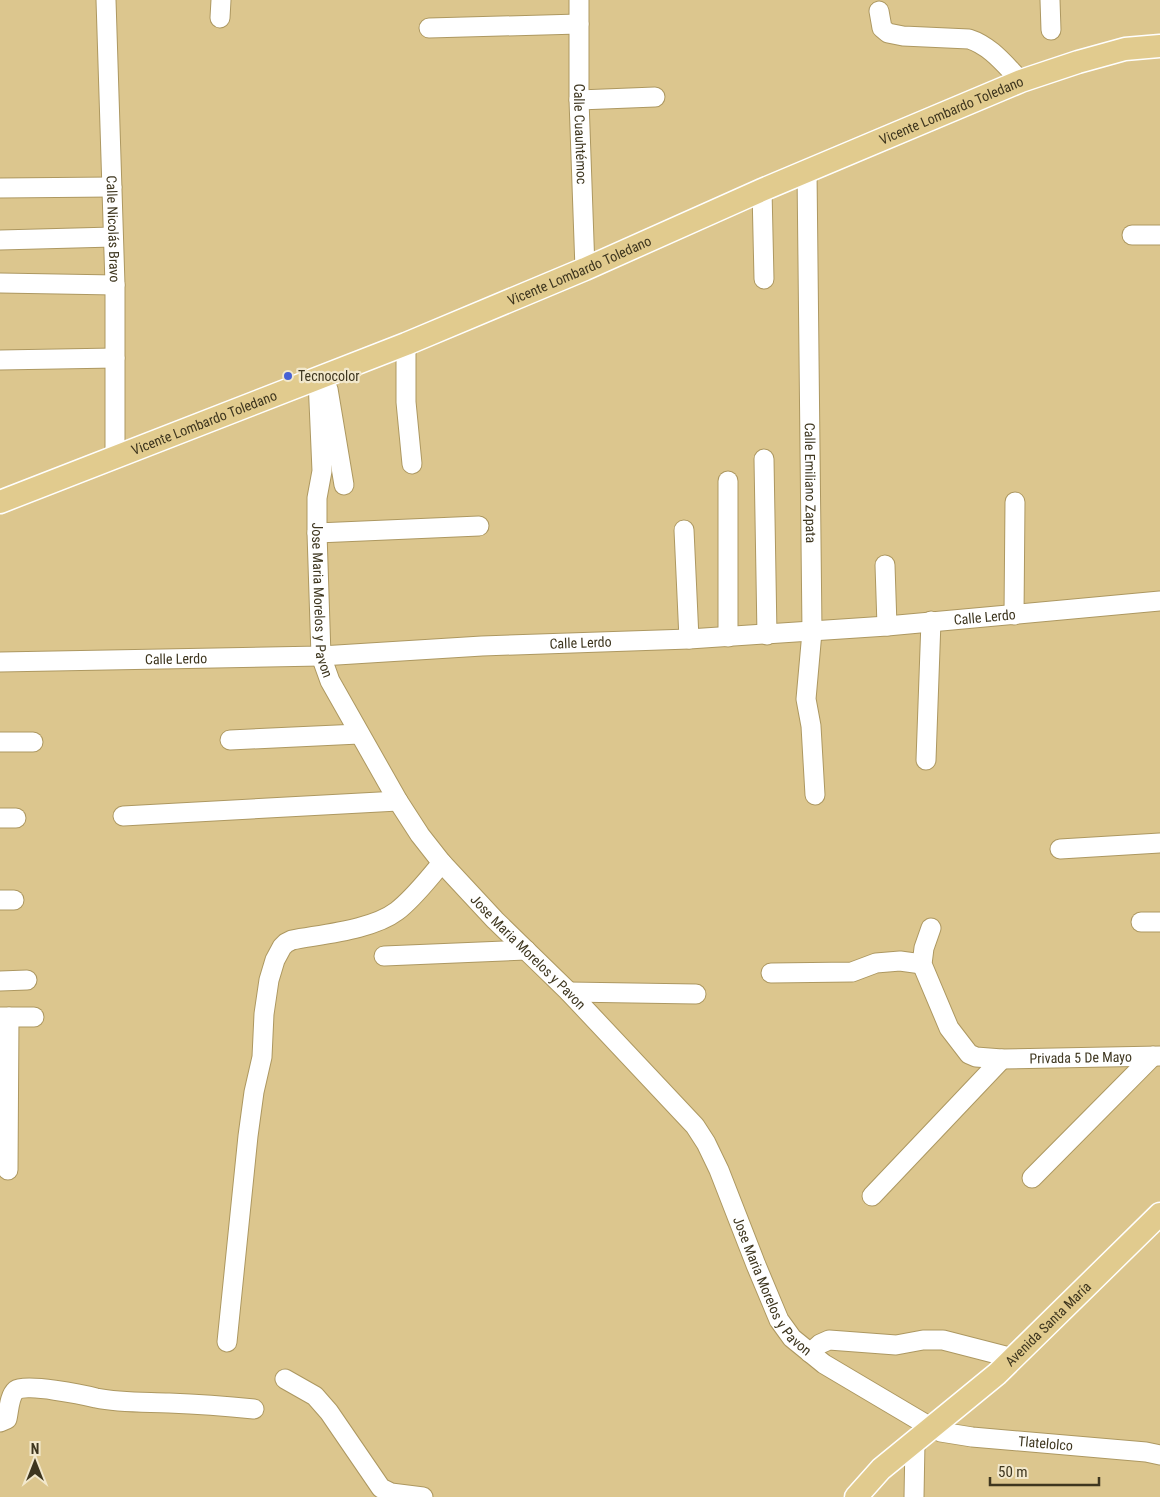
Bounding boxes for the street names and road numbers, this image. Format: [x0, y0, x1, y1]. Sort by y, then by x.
street label: Vicente Lombardo Toledano [877, 73, 1026, 148]
street label: Calle Cuauhtémoc [571, 84, 590, 185]
street label: Calle Nicolás Bravo [104, 175, 123, 283]
street label: Vicente Lombardo Toledano [505, 233, 654, 308]
street label: Vicente Lombardo Toledano [129, 387, 279, 458]
street label: Calle Emiliano Zapata [802, 423, 819, 543]
street label: Jose Maria Morelos y Pavon [309, 522, 336, 680]
street label: Calle Lerdo [953, 606, 1016, 628]
street label: Calle Lerdo [549, 634, 612, 652]
street label: Calle Lerdo [145, 650, 207, 667]
street label: Jose Maria Morelos y Pavon [467, 891, 589, 1013]
street label: Privada 5 De Mayo [1029, 1049, 1132, 1066]
street label: Jose Maria Morelos y Pavon [730, 1214, 815, 1359]
street label: Avenida Santa María [1002, 1278, 1094, 1369]
street label: Tlatelolco [1017, 1433, 1074, 1454]

